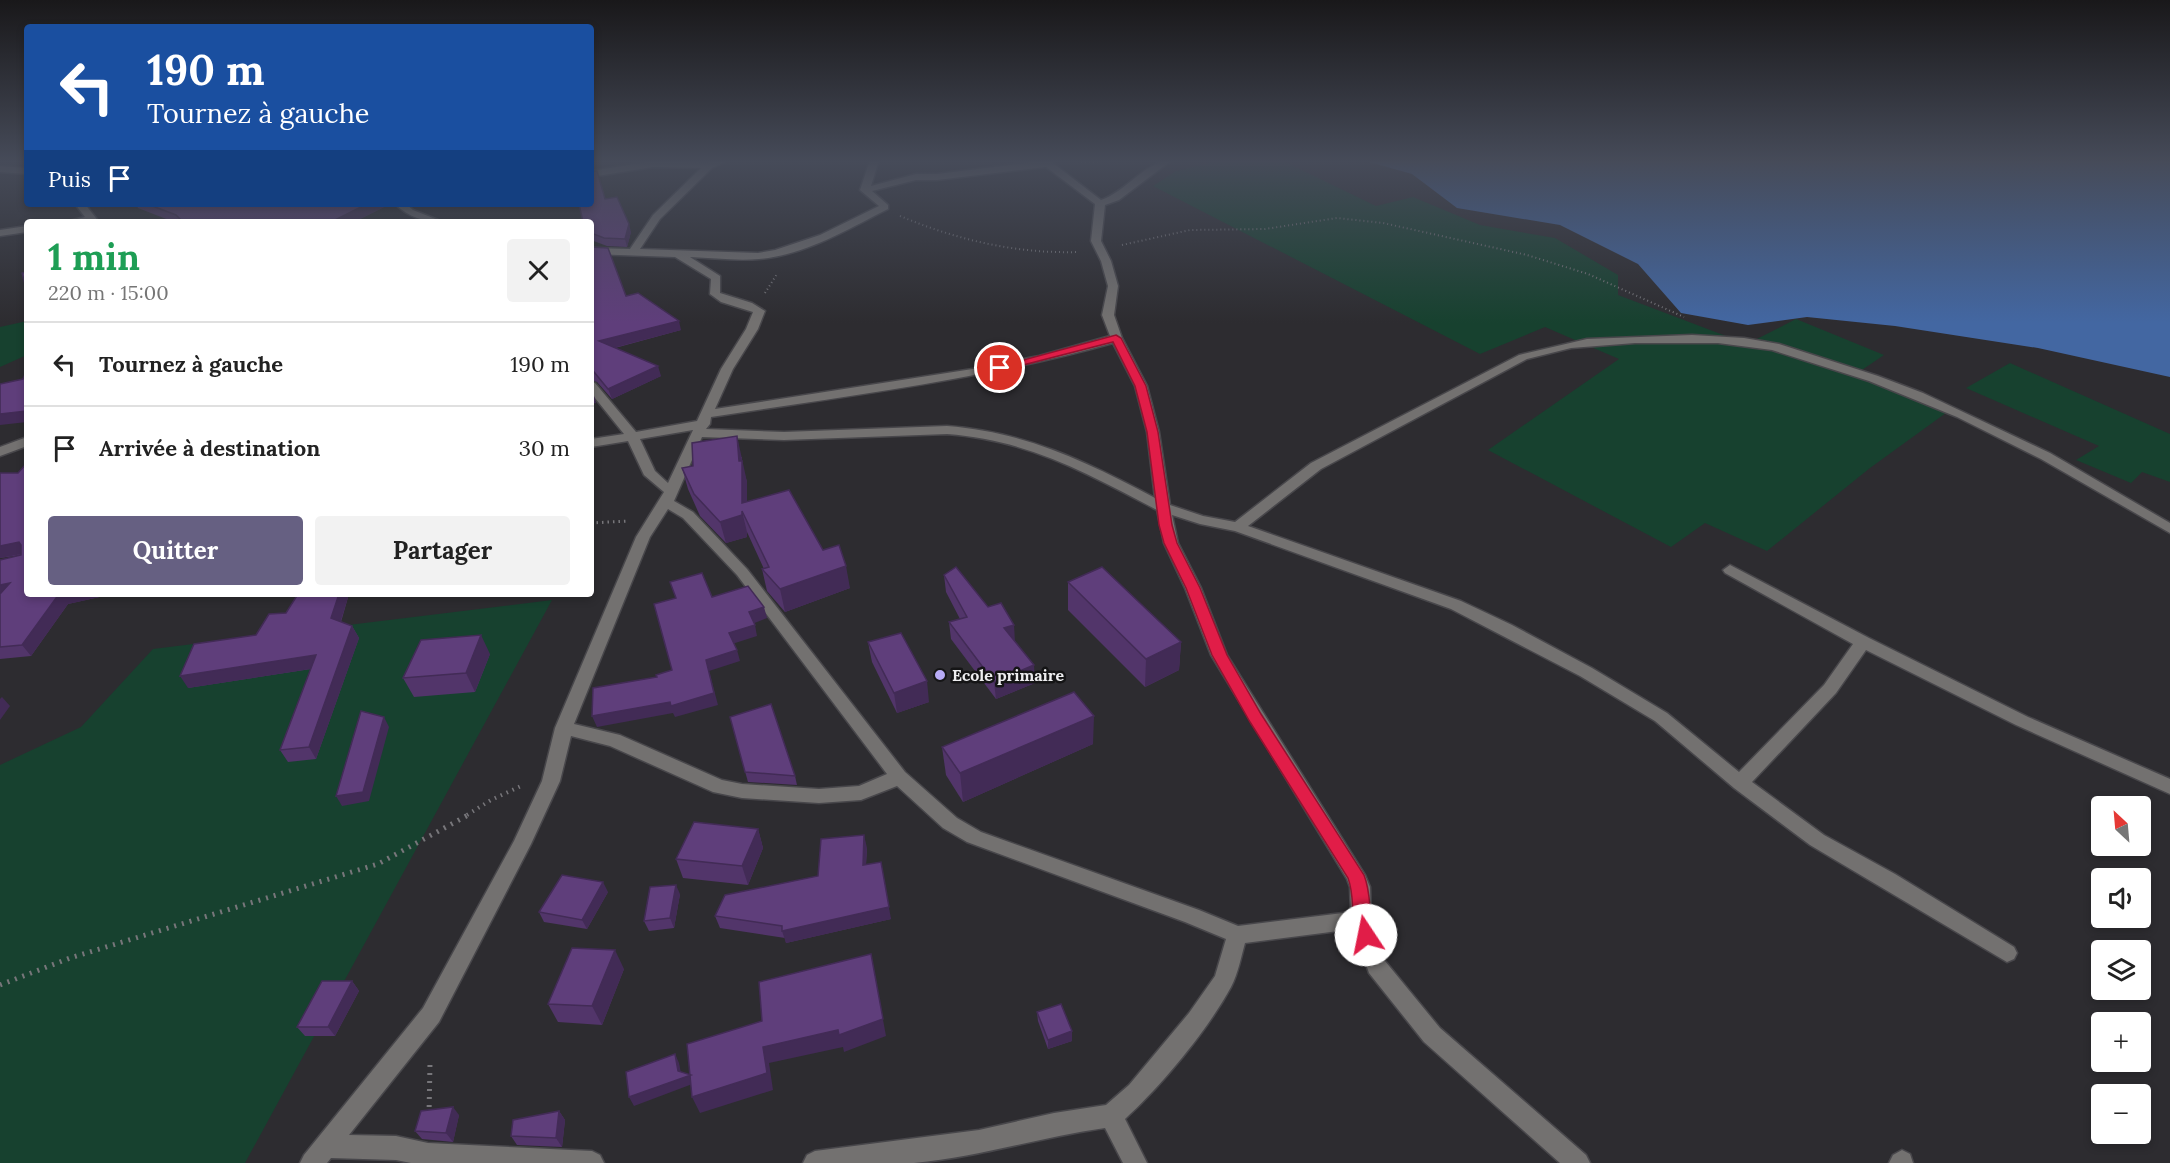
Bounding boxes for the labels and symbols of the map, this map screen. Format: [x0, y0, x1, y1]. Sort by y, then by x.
pin [974, 342, 1025, 393]
place label: Ecole primaire [952, 665, 1064, 685]
marker: Ecole primaire [933, 668, 947, 682]
north arrow [2091, 796, 2151, 856]
position arrow [1334, 903, 1398, 967]

